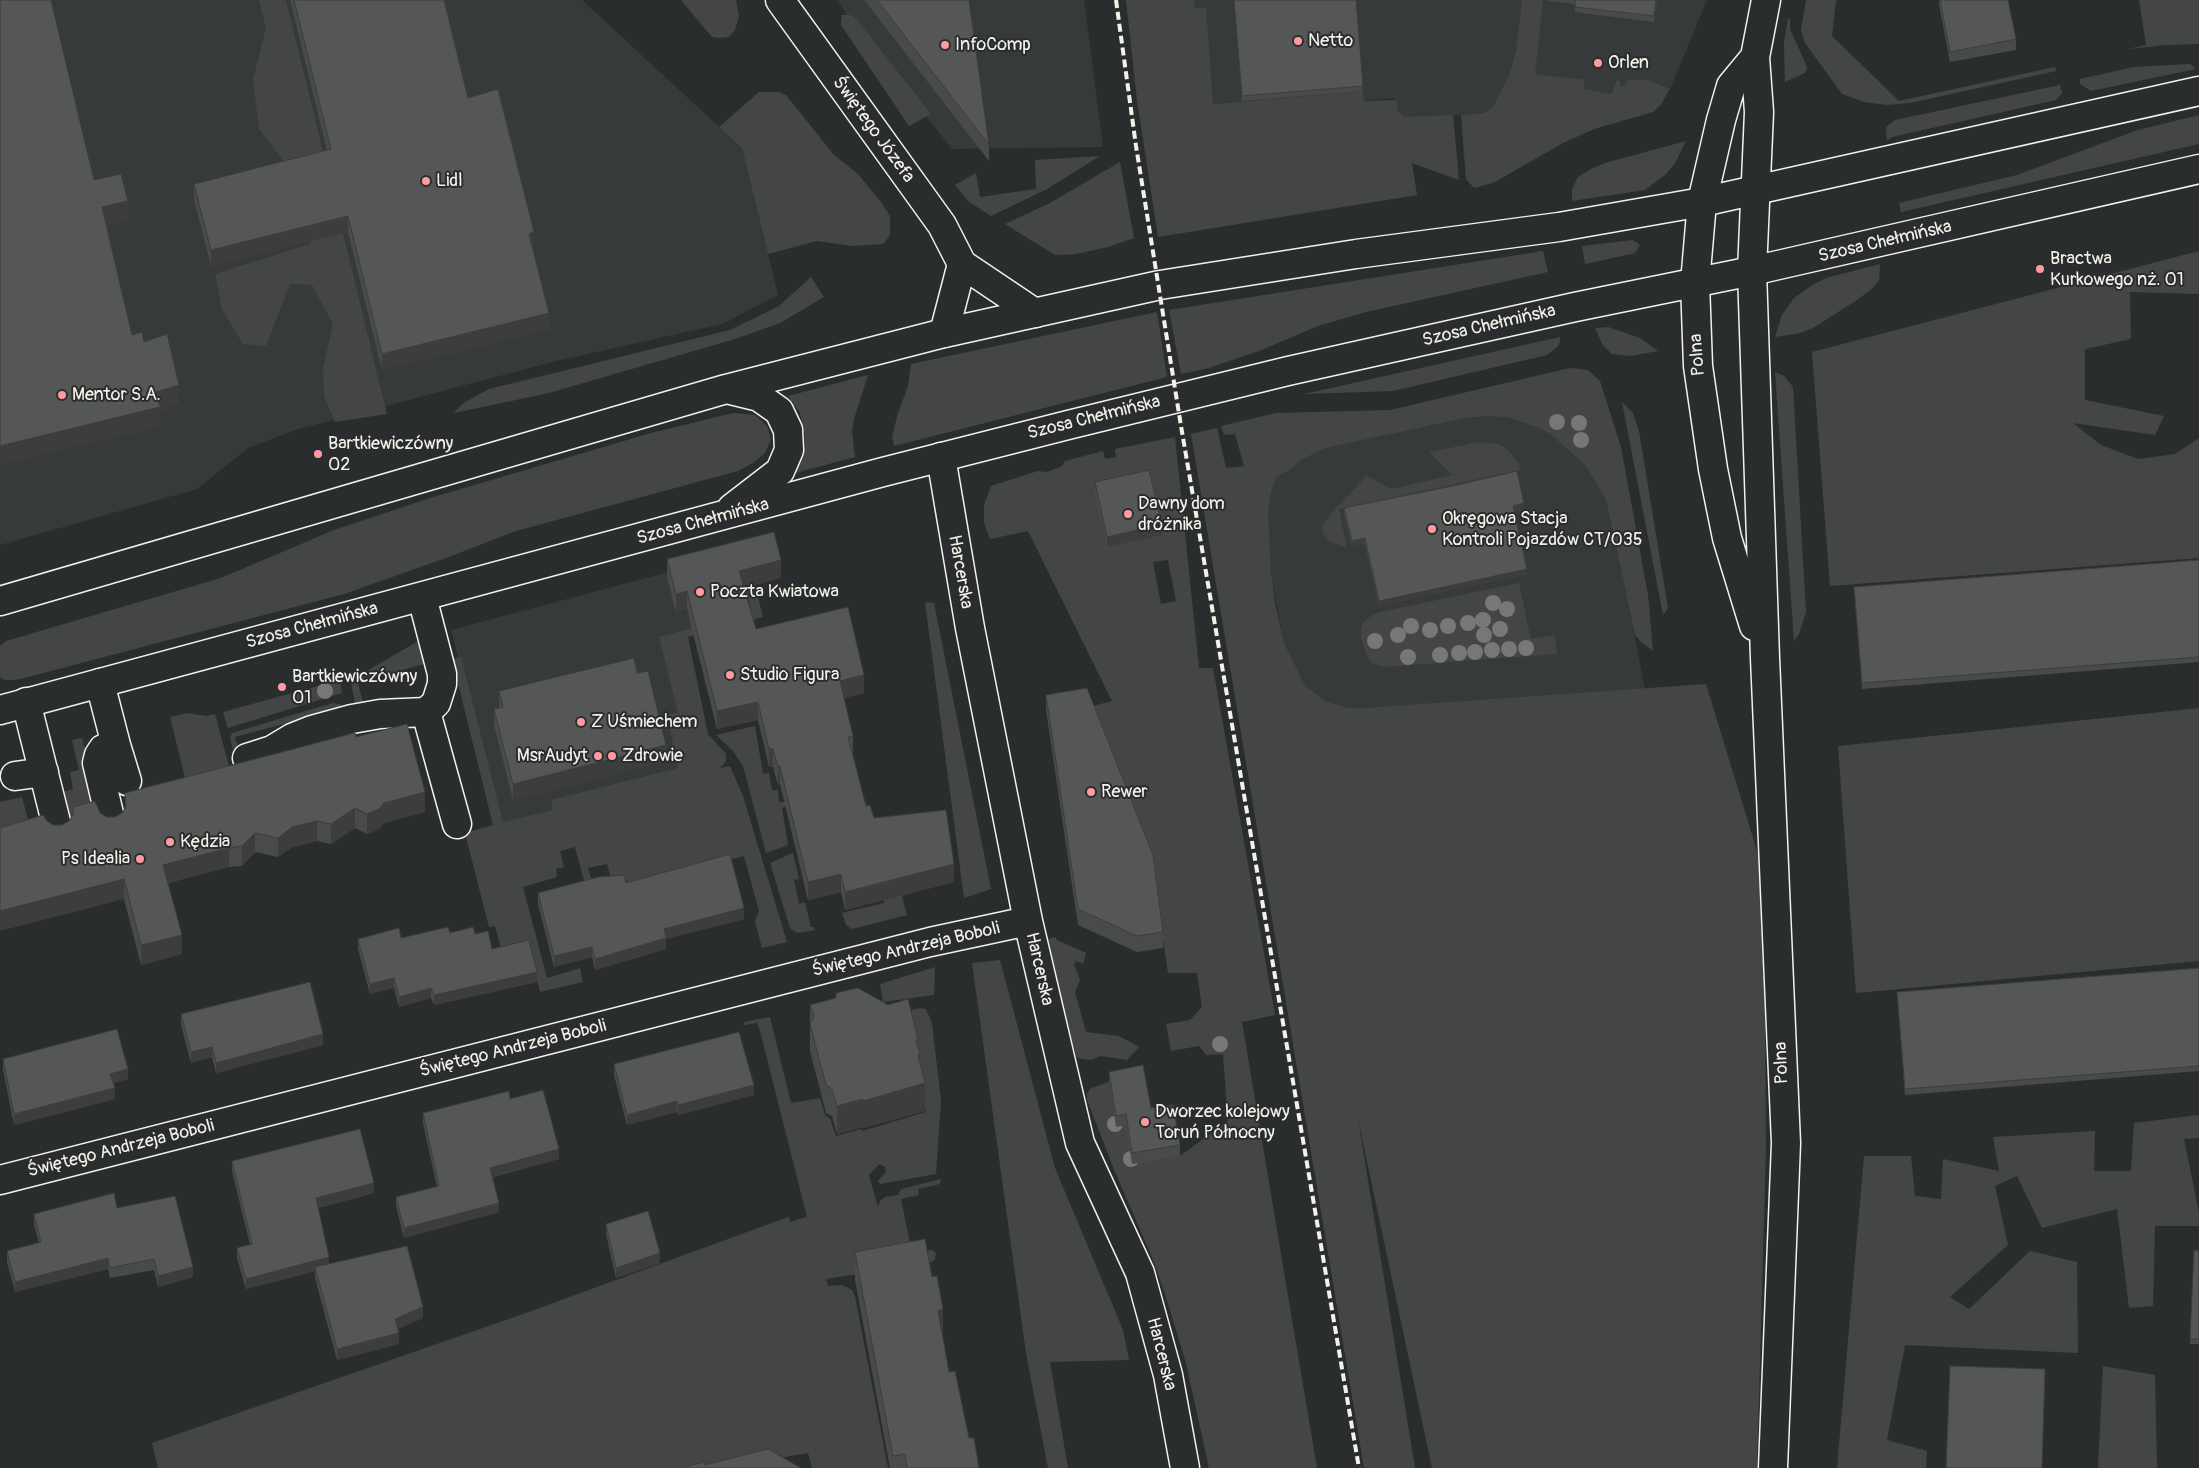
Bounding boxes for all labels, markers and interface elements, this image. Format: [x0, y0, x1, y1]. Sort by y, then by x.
place label: Netto [1308, 30, 1353, 52]
place label: InfoComp [955, 34, 1031, 56]
marker: Netto [1292, 35, 1304, 47]
marker: InfoComp [939, 39, 951, 51]
place label: Orlen [1608, 52, 1649, 74]
marker: Orlen [1592, 57, 1604, 69]
street label: Świętego Józefa [827, 73, 919, 187]
place label: Lidl [436, 170, 462, 192]
marker: Lidl [420, 175, 432, 187]
street label: Szosa Chełmińska [1816, 216, 1954, 268]
place label: Bractwa Kurkowego nż. 01 [2050, 248, 2184, 290]
marker: Bractwa Kurkowego nż. 01 [2034, 263, 2046, 275]
street label: Szosa Chełmińska [1420, 300, 1558, 352]
street label: Polna [1686, 333, 1710, 377]
place label: Mentor S.A. [72, 384, 161, 406]
marker: Mentor S.A. [56, 389, 68, 401]
street label: Szosa Chełmińska [1025, 391, 1163, 445]
place label: Bartkiewiczówny 02 [328, 433, 453, 476]
marker: Bartkiewiczówny 02 [312, 448, 324, 460]
place label: Dawny dom dróżnika [1138, 493, 1225, 536]
street label: Szosa Chełmińska [634, 494, 772, 550]
marker: Dawny dom dróżnika [1122, 508, 1134, 520]
place label: Okręgowa Stacja Kontroli Pojazdów CT/035 [1442, 508, 1643, 550]
marker: Okręgowa Stacja Kontroli Pojazdów CT/035 [1426, 523, 1438, 535]
street label: Harcerska [943, 533, 977, 611]
place label: Poczta Kwiatowa [710, 581, 839, 603]
marker: Poczta Kwiatowa [694, 586, 706, 598]
street label: Szosa Chełmińska [243, 598, 381, 654]
place label: Studio Figura [740, 664, 839, 686]
place label: Bartkiewiczówny 01 [292, 666, 417, 709]
marker: Studio Figura [724, 669, 736, 681]
marker: Bartkiewiczówny 01 [276, 681, 288, 693]
place label: Z Uśmiechem [591, 711, 697, 733]
marker: Z Uśmiechem [575, 716, 587, 728]
place label: MsrAudyt [517, 745, 588, 767]
place label: Zdrowie [622, 745, 683, 767]
marker: MsrAudyt [592, 750, 604, 762]
marker: Zdrowie [606, 750, 618, 762]
place label: Rewer [1101, 781, 1148, 803]
marker: Rewer [1085, 786, 1097, 798]
place label: Kędzia [180, 831, 230, 853]
marker: Kędzia [164, 836, 176, 848]
place label: Ps Idealia [61, 848, 130, 870]
marker: Ps Idealia [134, 853, 146, 865]
street label: Świętego Andrzeja Boboli [810, 918, 1002, 982]
street label: Harcerska [1020, 930, 1058, 1008]
street label: Świętego Andrzeja Boboli [417, 1015, 609, 1083]
street label: Polna [1770, 1041, 1794, 1085]
place label: Dworzec kolejowy Toruń Północny [1155, 1101, 1290, 1144]
street label: Świętego Andrzeja Boboli [25, 1115, 217, 1183]
marker: Dworzec kolejowy Toruń Północny [1139, 1116, 1151, 1128]
street label: Harcerska [1142, 1315, 1180, 1393]

